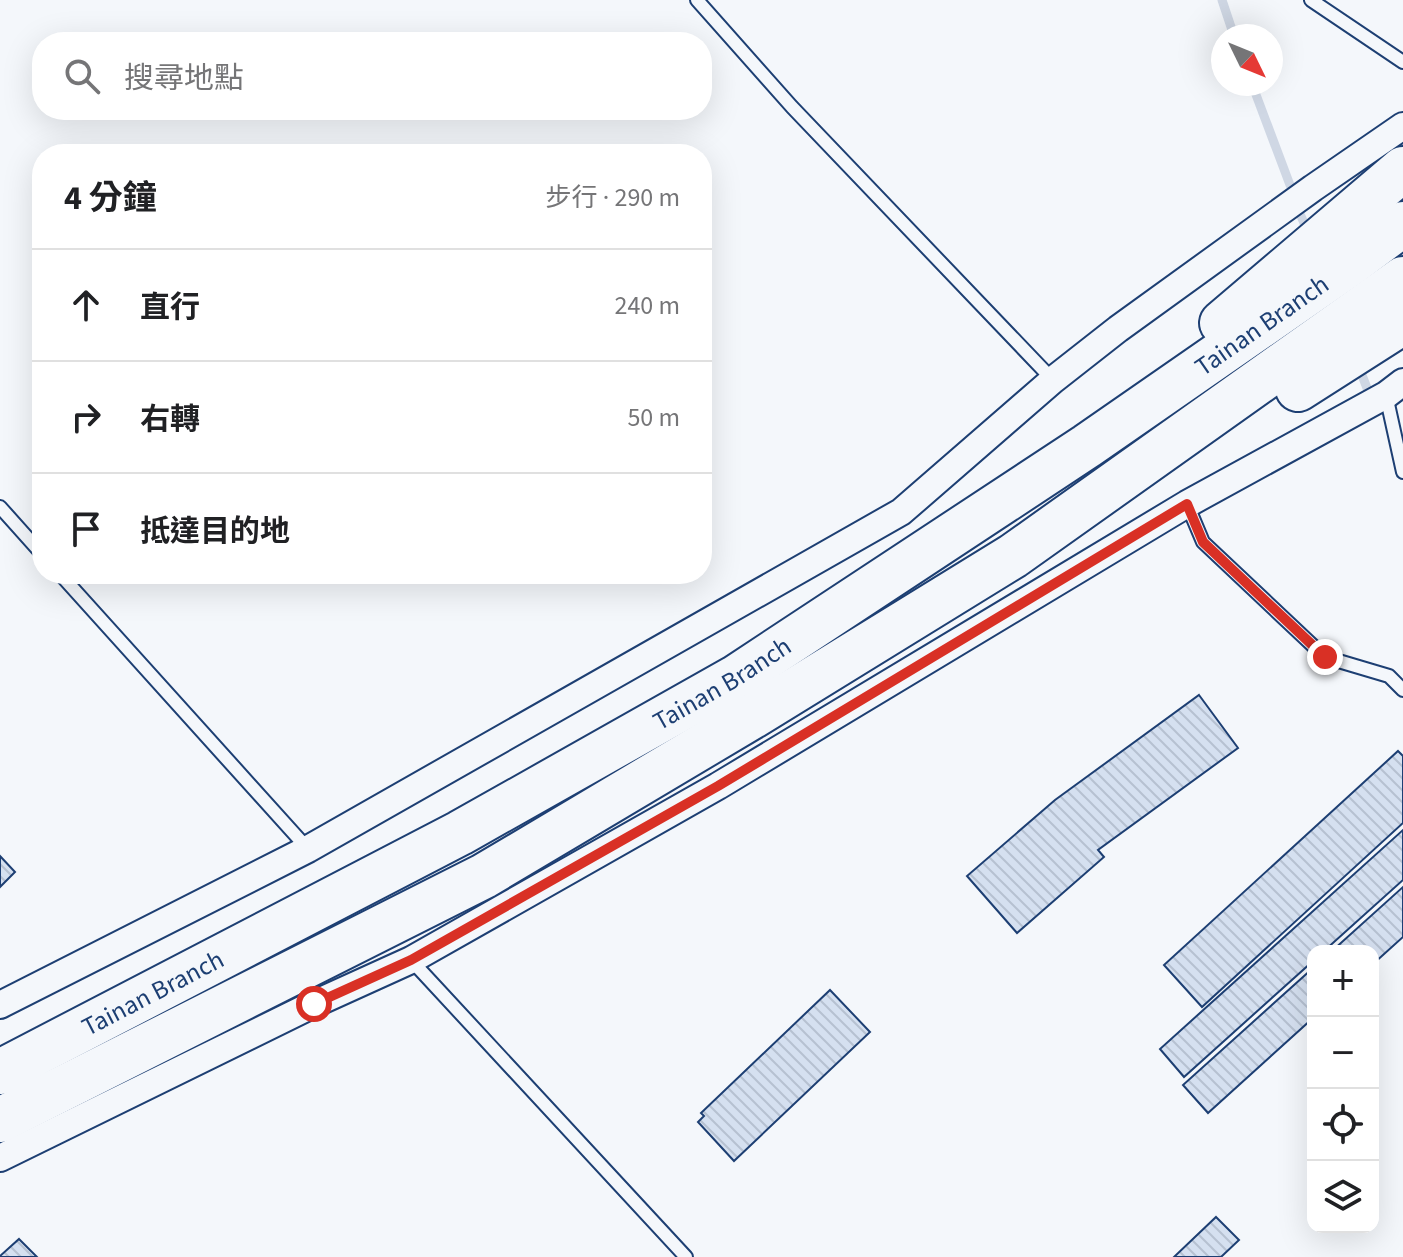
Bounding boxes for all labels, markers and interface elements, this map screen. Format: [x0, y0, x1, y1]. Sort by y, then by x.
north arrow [1211, 24, 1283, 96]
search box [32, 32, 712, 120]
icon: search [60, 54, 104, 98]
text: 搜尋地點 [124, 57, 244, 100]
text: 4 分鐘 [64, 174, 157, 223]
text: 步行 · 290 m [546, 179, 680, 216]
street label: Tainan Branch [1187, 266, 1336, 385]
icon: ahead [64, 283, 108, 327]
text: 直行 [140, 286, 200, 329]
text: 240 m [614, 287, 680, 324]
icon: right [64, 395, 108, 439]
text: 右轉 [140, 398, 200, 441]
text: 50 m [627, 399, 680, 436]
icon: arrive [64, 507, 108, 551]
text: 抵達目的地 [140, 510, 290, 553]
street label: Tainan Branch [646, 628, 799, 740]
route end [1307, 639, 1343, 675]
street label: Tainan Branch [75, 941, 230, 1045]
map controls [1307, 945, 1379, 1233]
button: + [1307, 945, 1379, 1017]
route start [296, 986, 332, 1022]
button: − [1307, 1017, 1379, 1089]
button: locate [1307, 1089, 1379, 1161]
button: layers [1307, 1161, 1379, 1233]

